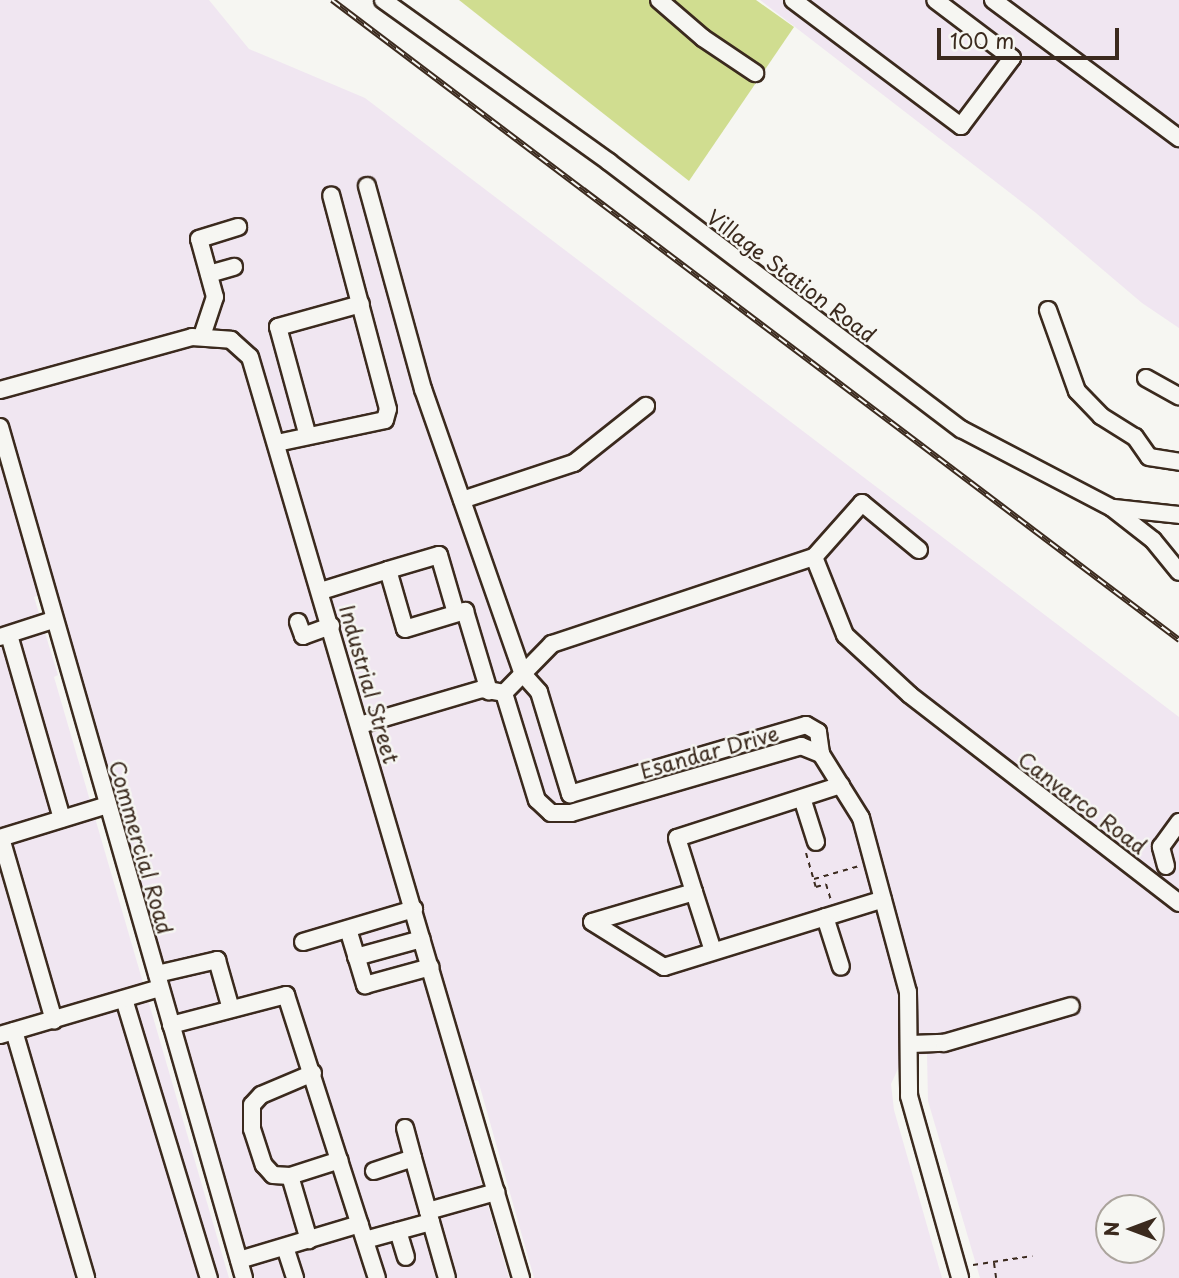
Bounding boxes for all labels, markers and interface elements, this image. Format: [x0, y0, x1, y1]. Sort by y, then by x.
scale bar [941, 14, 1123, 58]
text: 100 m [950, 24, 1014, 56]
street label: Village Station Road [703, 203, 881, 347]
street label: Industrial Street [335, 601, 405, 767]
street label: Esandar Drive [637, 719, 781, 783]
street label: Canvarco Road [1014, 746, 1152, 858]
street label: Commercial Road [105, 757, 179, 937]
north arrow [1095, 1194, 1165, 1264]
text: N [1097, 1221, 1125, 1237]

